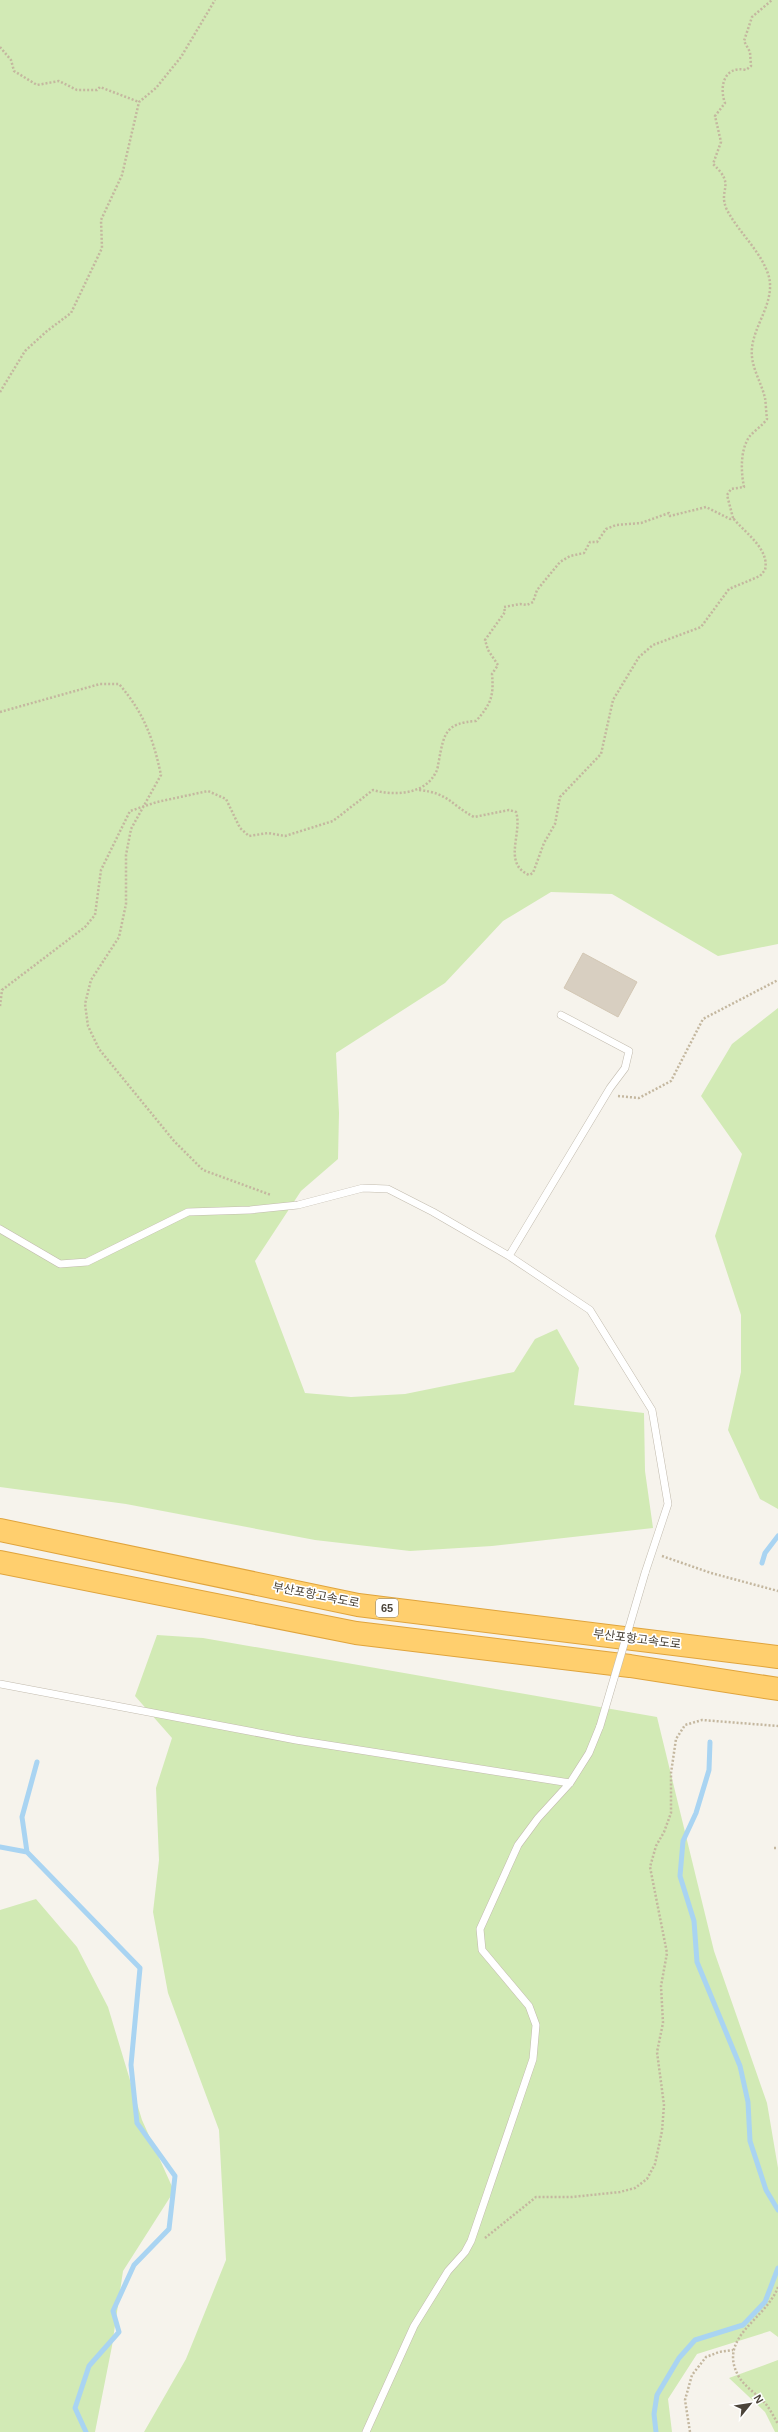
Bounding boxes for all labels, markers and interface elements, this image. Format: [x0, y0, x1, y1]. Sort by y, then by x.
street label: 부산포항고속도로 [271, 1580, 361, 1610]
road number: 65 [376, 1599, 398, 1617]
street label: 부산포항고속도로 [592, 1627, 682, 1651]
north arrow [730, 2384, 770, 2424]
text: N [751, 2393, 766, 2405]

